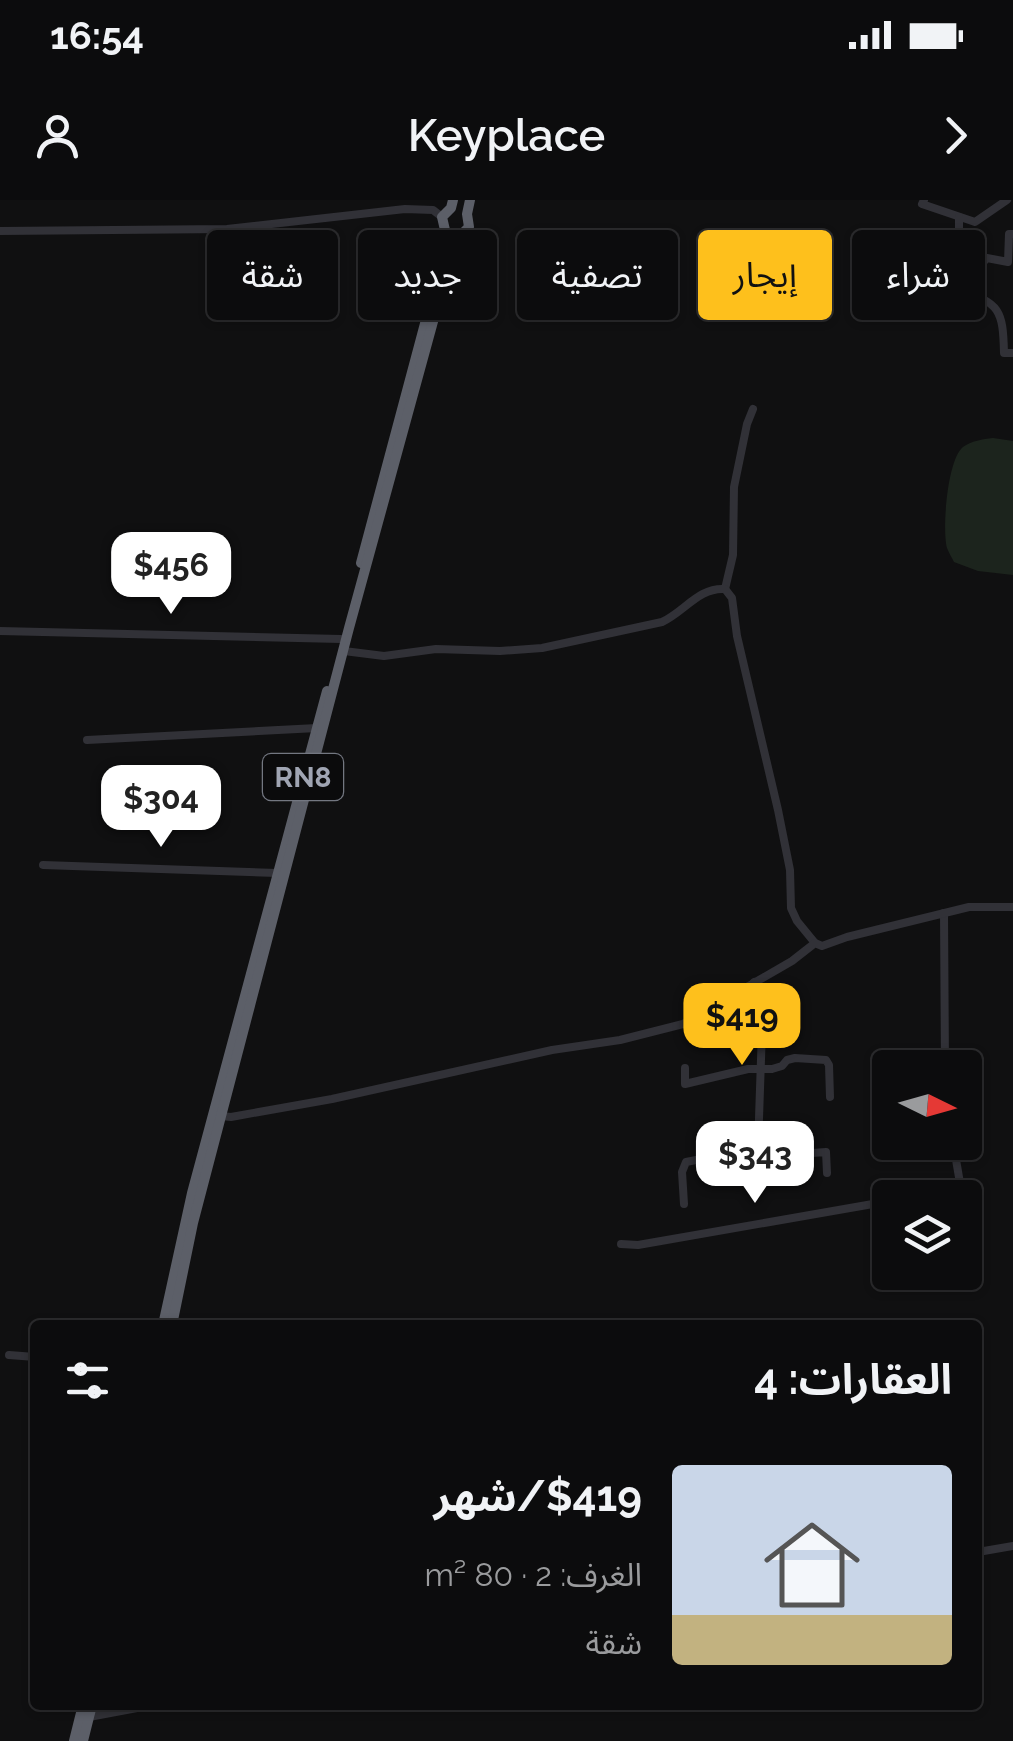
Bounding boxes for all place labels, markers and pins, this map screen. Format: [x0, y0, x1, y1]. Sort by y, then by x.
pin: $456 [112, 532, 230, 617]
pin: $304 [102, 765, 220, 850]
pin: $419 [683, 983, 801, 1068]
pin: $343 [696, 1121, 814, 1206]

